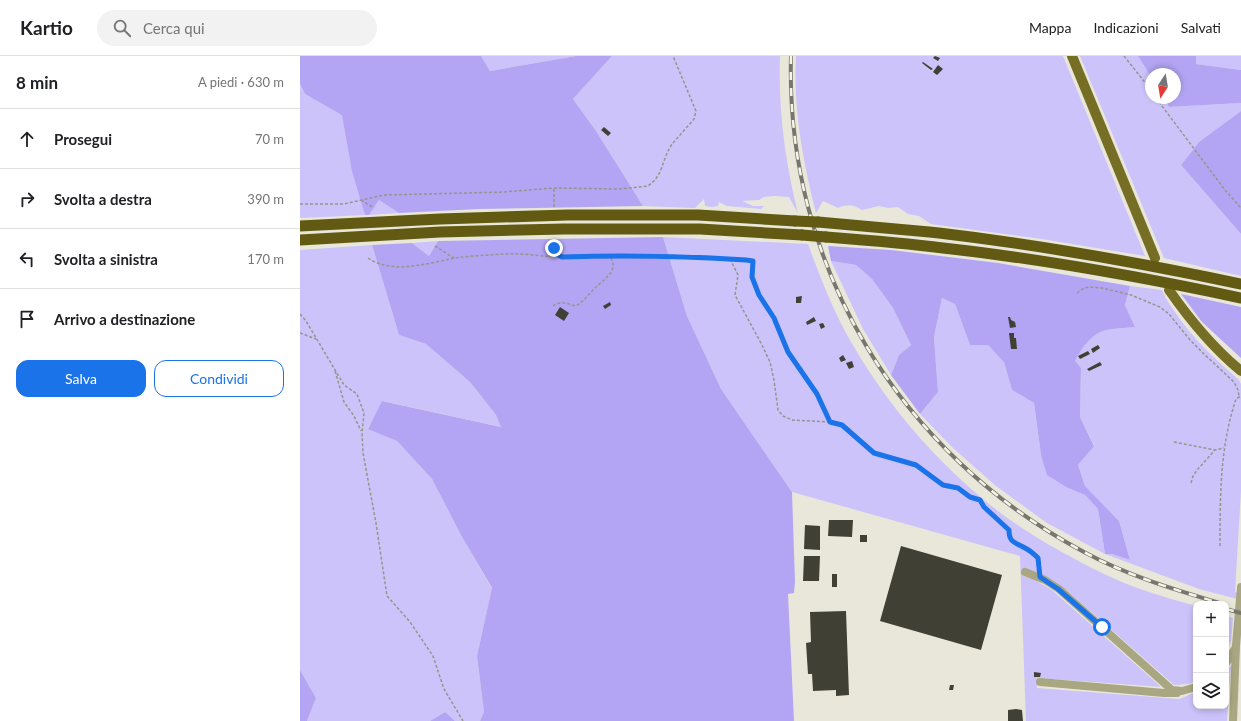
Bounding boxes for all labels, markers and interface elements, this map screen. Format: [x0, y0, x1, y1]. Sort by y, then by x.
search box [97, 10, 377, 46]
text: Kartio [20, 16, 73, 39]
icon: search [111, 17, 133, 39]
text: Cerca qui [143, 19, 205, 37]
text: Mappa [1029, 19, 1071, 36]
text: Indicazioni [1093, 19, 1159, 36]
text: Salvati [1181, 19, 1221, 36]
north arrow [1145, 68, 1181, 104]
text: 8 min [16, 72, 58, 93]
text: A piedi · 630 m [198, 74, 284, 90]
icon: ahead [16, 128, 38, 150]
text: Prosegui [54, 130, 112, 148]
text: 70 m [255, 131, 284, 147]
icon: right [16, 188, 38, 210]
text: Svolta a destra [54, 190, 152, 208]
text: 390 m [247, 191, 284, 207]
route end [545, 239, 563, 257]
icon: left [16, 248, 38, 270]
text: Svolta a sinistra [54, 250, 158, 268]
text: 170 m [247, 251, 284, 267]
icon: arrive [16, 308, 38, 330]
text: Arrivo a destinazione [54, 310, 195, 328]
button: Salva [16, 360, 146, 397]
button: Condividi [154, 360, 284, 397]
map controls [1193, 601, 1229, 709]
button: + [1193, 601, 1229, 637]
route start [1093, 618, 1111, 636]
button: − [1193, 637, 1229, 673]
button: layers [1193, 673, 1229, 709]

